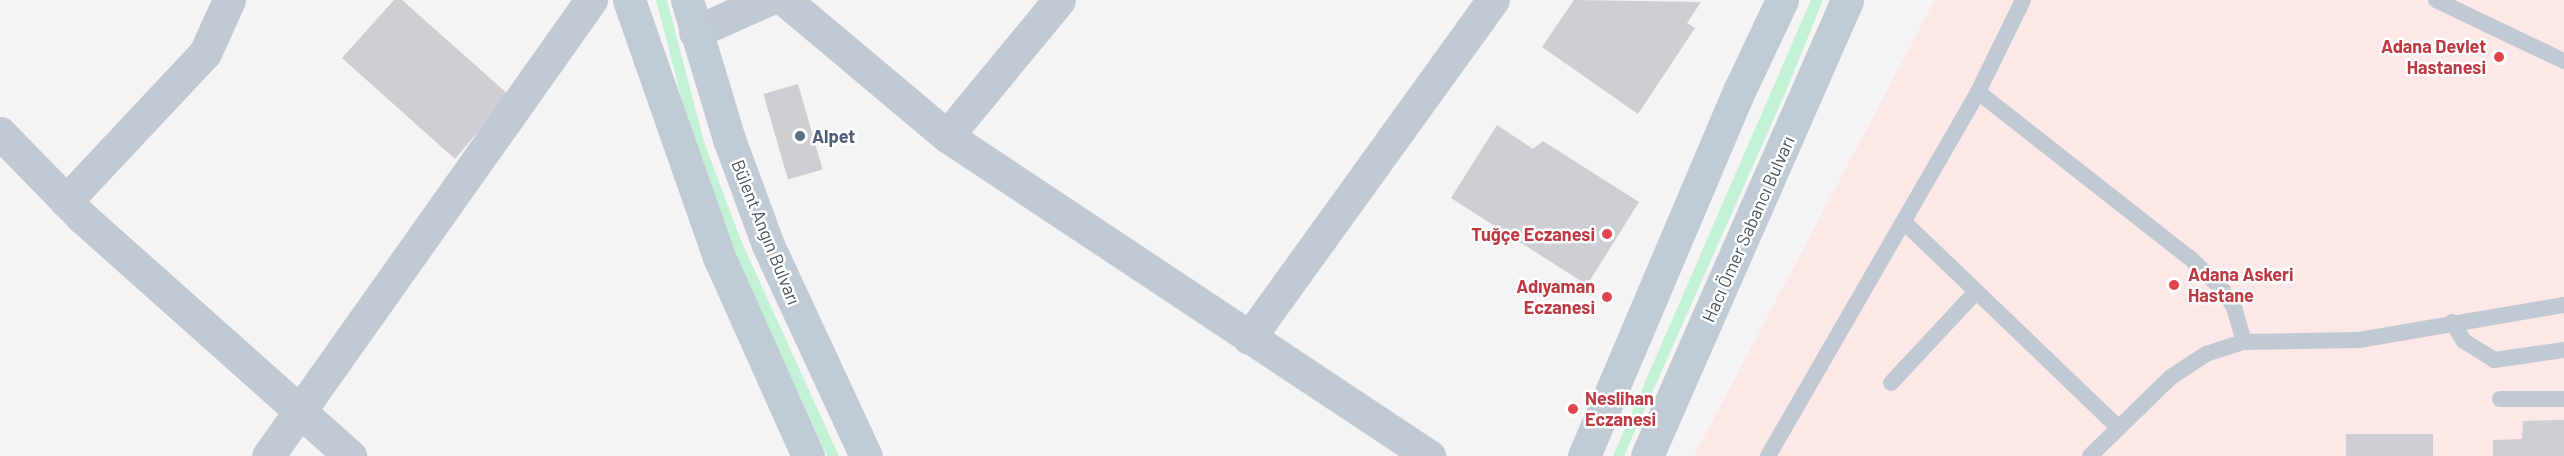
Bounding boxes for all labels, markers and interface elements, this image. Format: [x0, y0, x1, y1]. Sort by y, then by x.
place label: Adana Devlet Hastanesi [2381, 36, 2486, 78]
marker: Adana Devlet Hastanesi [2490, 48, 2508, 66]
place label: Alpet [812, 125, 855, 147]
marker: Alpet [793, 129, 807, 143]
street label: Hacı Ömer Sabancı Bulvarı [1697, 133, 1799, 325]
street label: Bülent Angın Bulvarı [727, 156, 805, 308]
place label: Tuğçe Eczanesi [1471, 223, 1595, 245]
marker: Tuğçe Eczanesi [1600, 227, 1614, 241]
place label: Adana Askeri Hastane [2188, 264, 2294, 306]
place label: Adıyaman Eczanesi [1516, 276, 1595, 318]
marker: Adana Askeri Hastane [2165, 276, 2183, 294]
marker: Adıyaman Eczanesi [1600, 290, 1614, 304]
place label: Neslihan Eczanesi [1585, 388, 1656, 430]
marker: Neslihan Eczanesi [1566, 402, 1580, 416]

